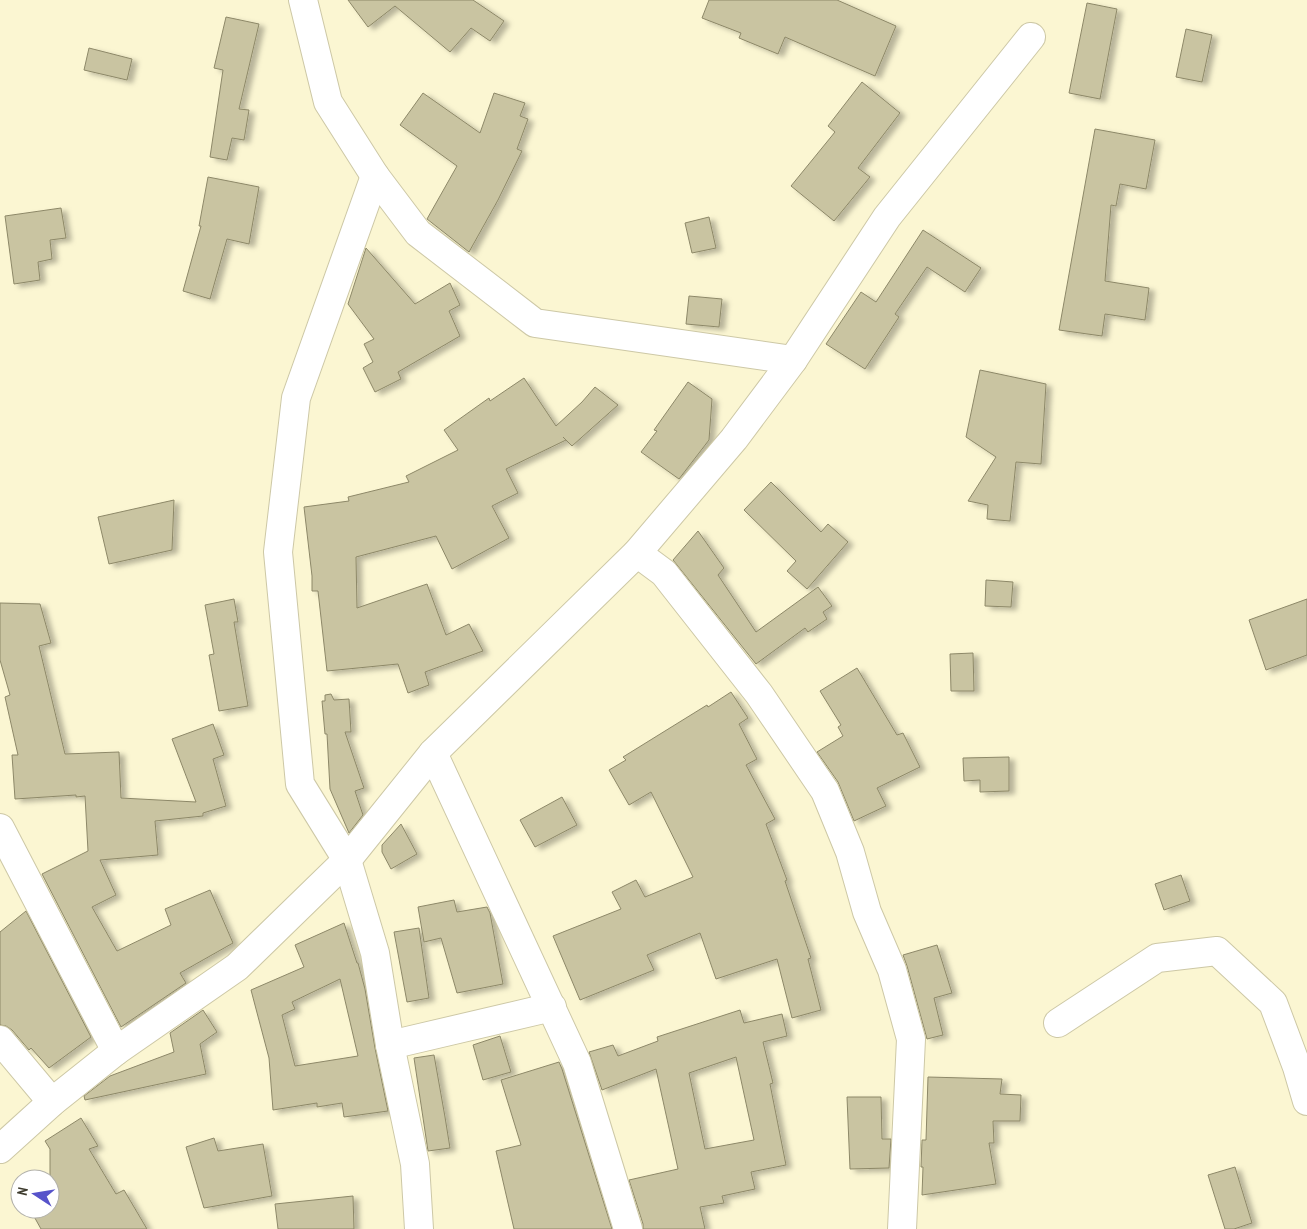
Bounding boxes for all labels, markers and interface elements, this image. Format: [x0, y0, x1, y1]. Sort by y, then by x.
north arrow [10, 1169, 60, 1219]
text: N [13, 1186, 32, 1197]

